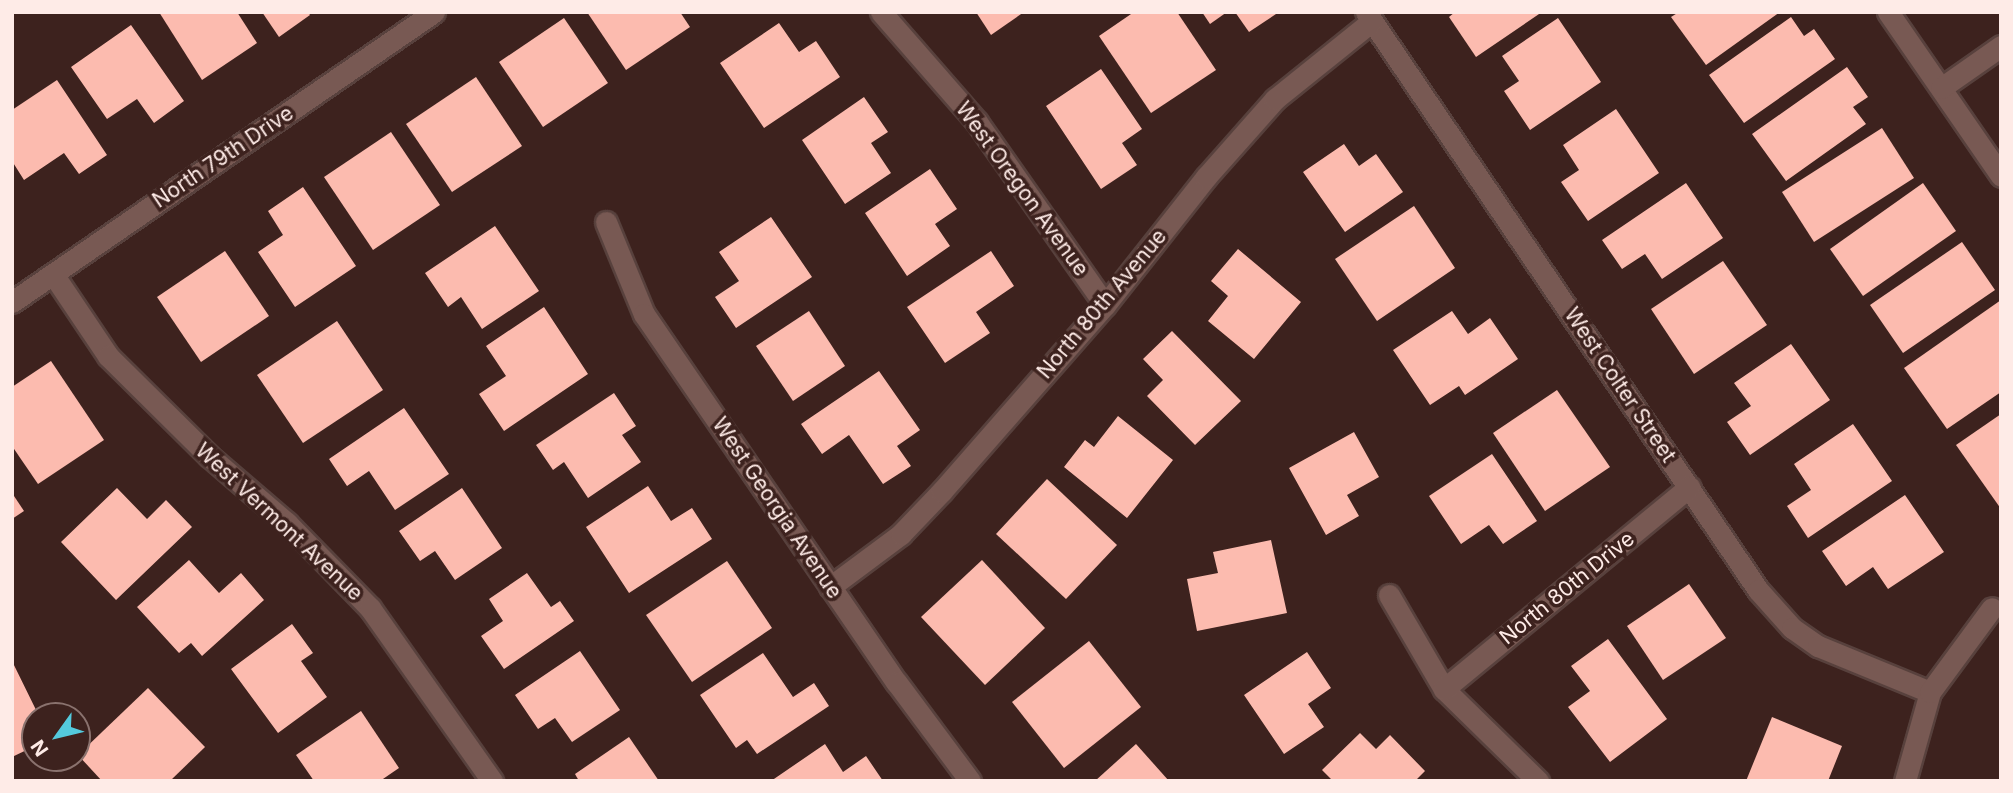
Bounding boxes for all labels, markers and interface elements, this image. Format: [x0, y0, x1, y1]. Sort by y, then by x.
street label: West Oregon Avenue [950, 97, 1094, 281]
street label: North 79th Drive [148, 101, 298, 213]
street label: North 80th Avenue [1032, 224, 1172, 384]
street label: West Colter Street [1559, 303, 1681, 467]
street label: West Georgia Avenue [707, 413, 847, 603]
street label: West Vermont Avenue [190, 438, 368, 606]
street label: North 80th Drive [1495, 526, 1639, 650]
north arrow [21, 702, 91, 772]
text: N [26, 735, 53, 760]

